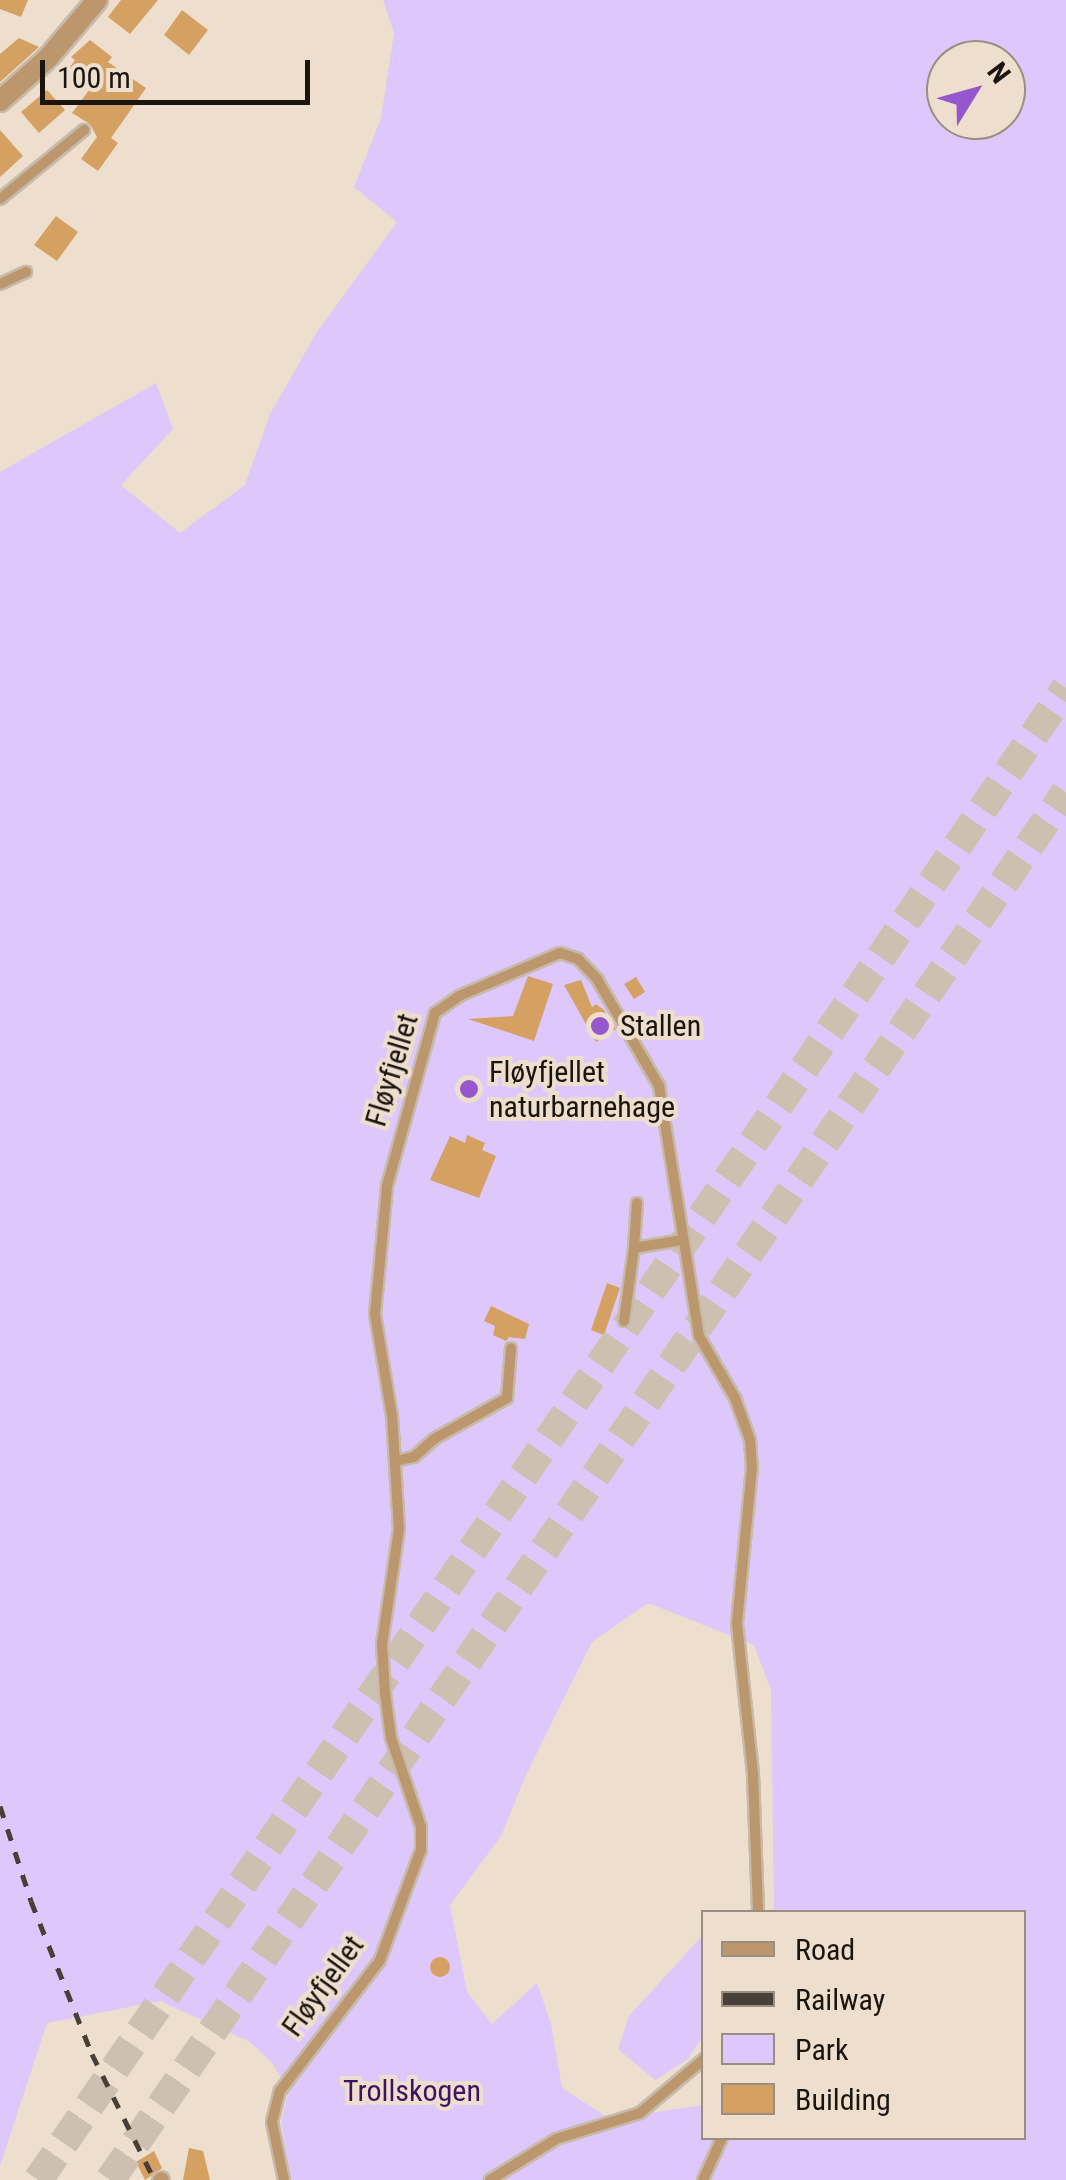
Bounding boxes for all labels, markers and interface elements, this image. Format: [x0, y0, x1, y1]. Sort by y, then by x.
scale bar [45, 40, 315, 102]
north arrow [926, 40, 1026, 140]
text: N [980, 56, 1017, 90]
text: 100 m [57, 60, 131, 95]
place label: Stallen [620, 1008, 701, 1044]
street label: Fløyfjellet [358, 1009, 426, 1131]
marker: Stallen [589, 1015, 611, 1037]
place label: Fløyfjellet naturbarnehage [489, 1054, 675, 1124]
marker: Fløyfjellet naturbarnehage [458, 1078, 480, 1100]
legend [701, 1910, 1026, 2140]
street label: Fløyfjellet [274, 1929, 372, 2043]
text: Road [795, 1932, 855, 1967]
text: Railway [795, 1982, 885, 2017]
text: Park [795, 2032, 849, 2067]
park label: Trollskogen [343, 2073, 481, 2109]
text: Building [795, 2082, 891, 2117]

